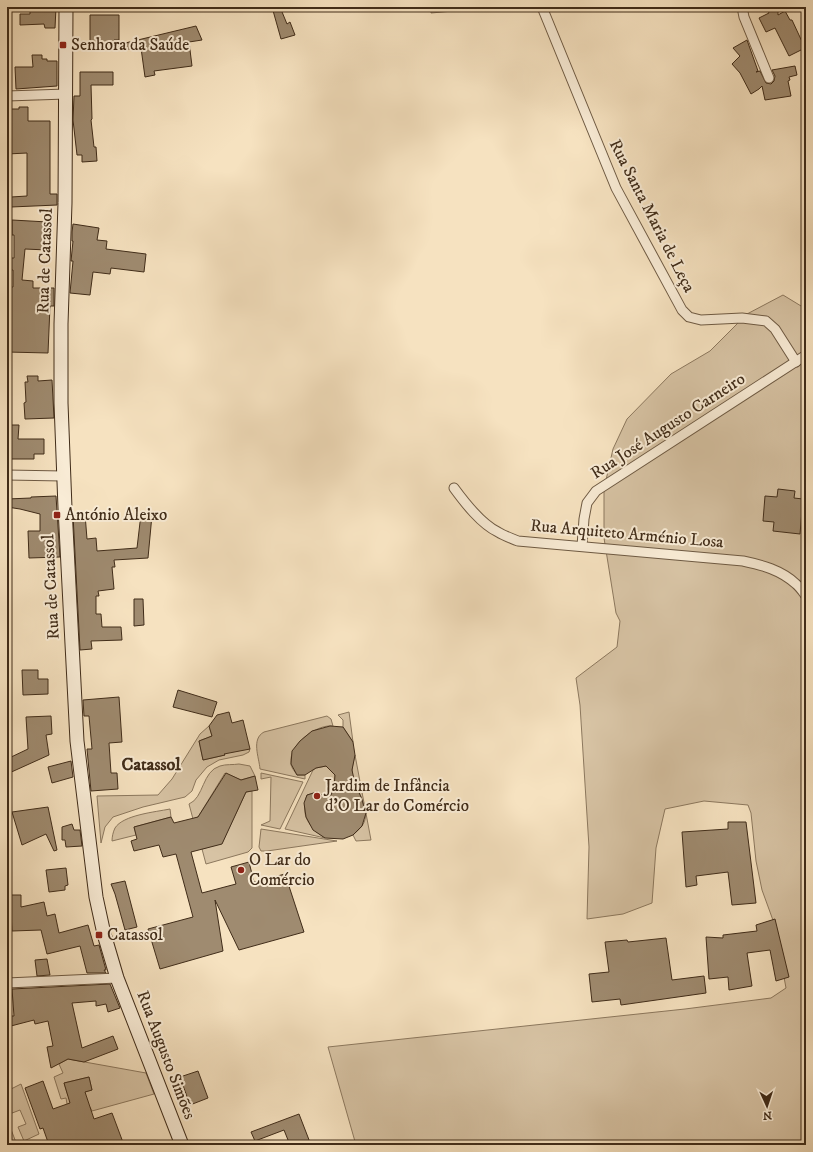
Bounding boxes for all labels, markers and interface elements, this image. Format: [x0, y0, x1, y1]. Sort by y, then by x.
place label: Senhora da Saúde [71, 34, 189, 56]
marker: Senhora da Saúde [58, 40, 68, 50]
street label: Rua Santa Maria de Leça [604, 136, 701, 297]
street label: Rua de Catassol [32, 208, 58, 314]
street label: Rua José Augusto Carneiro [587, 368, 749, 484]
place label: António Aleixo [65, 504, 167, 526]
marker: António Aleixo [52, 510, 62, 520]
street label: Rua Arquiteto Arménio Losa [530, 515, 725, 553]
street label: Rua de Catassol [37, 534, 65, 640]
district label: Catassol [121, 754, 181, 776]
place label: Jardim de Infância d'O Lar do Comércio [323, 775, 469, 817]
marker: Jardim de Infância d'O Lar do Comércio [312, 791, 322, 801]
place label: O Lar do Comércio [249, 849, 315, 891]
marker: O Lar do Comércio [236, 865, 246, 875]
place label: Catassol [107, 924, 163, 946]
marker: Catassol [94, 930, 104, 940]
street label: Rua Augusto Simões [131, 988, 201, 1123]
north arrow [747, 1086, 787, 1126]
text: N [763, 1108, 772, 1122]

